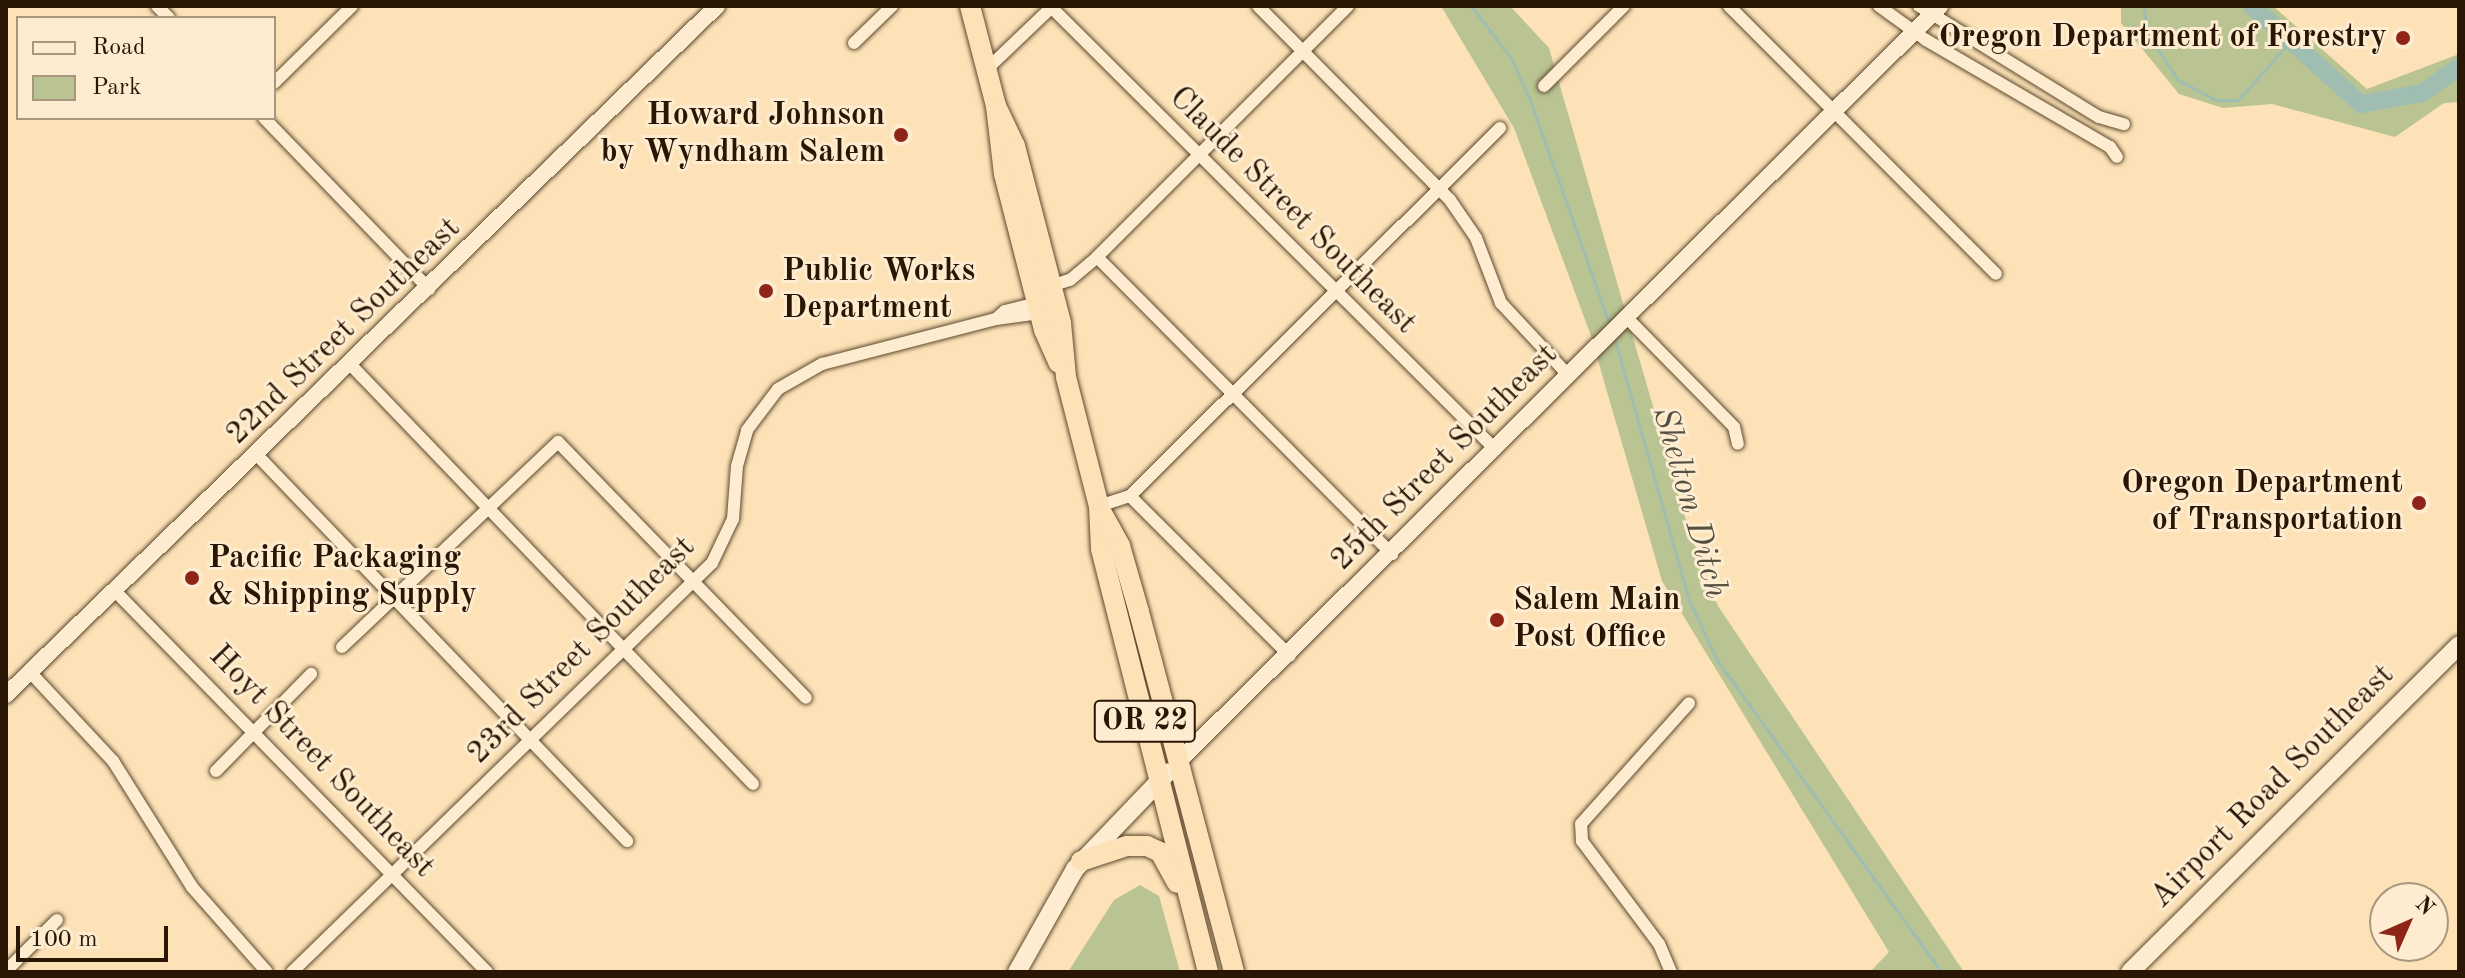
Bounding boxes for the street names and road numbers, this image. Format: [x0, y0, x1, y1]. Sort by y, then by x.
street label: Claude Street Southeast [1160, 79, 1424, 343]
street label: 22nd Street Southeast [219, 210, 469, 454]
street label: 25th Street Southeast [1323, 336, 1567, 580]
street label: 23rd Street Southeast [460, 529, 704, 773]
street label: Hoyt Street Southeast [200, 638, 442, 886]
street label: Airport Road Southeast [2143, 657, 2403, 917]
road number: OR 22 [1093, 695, 1197, 747]

